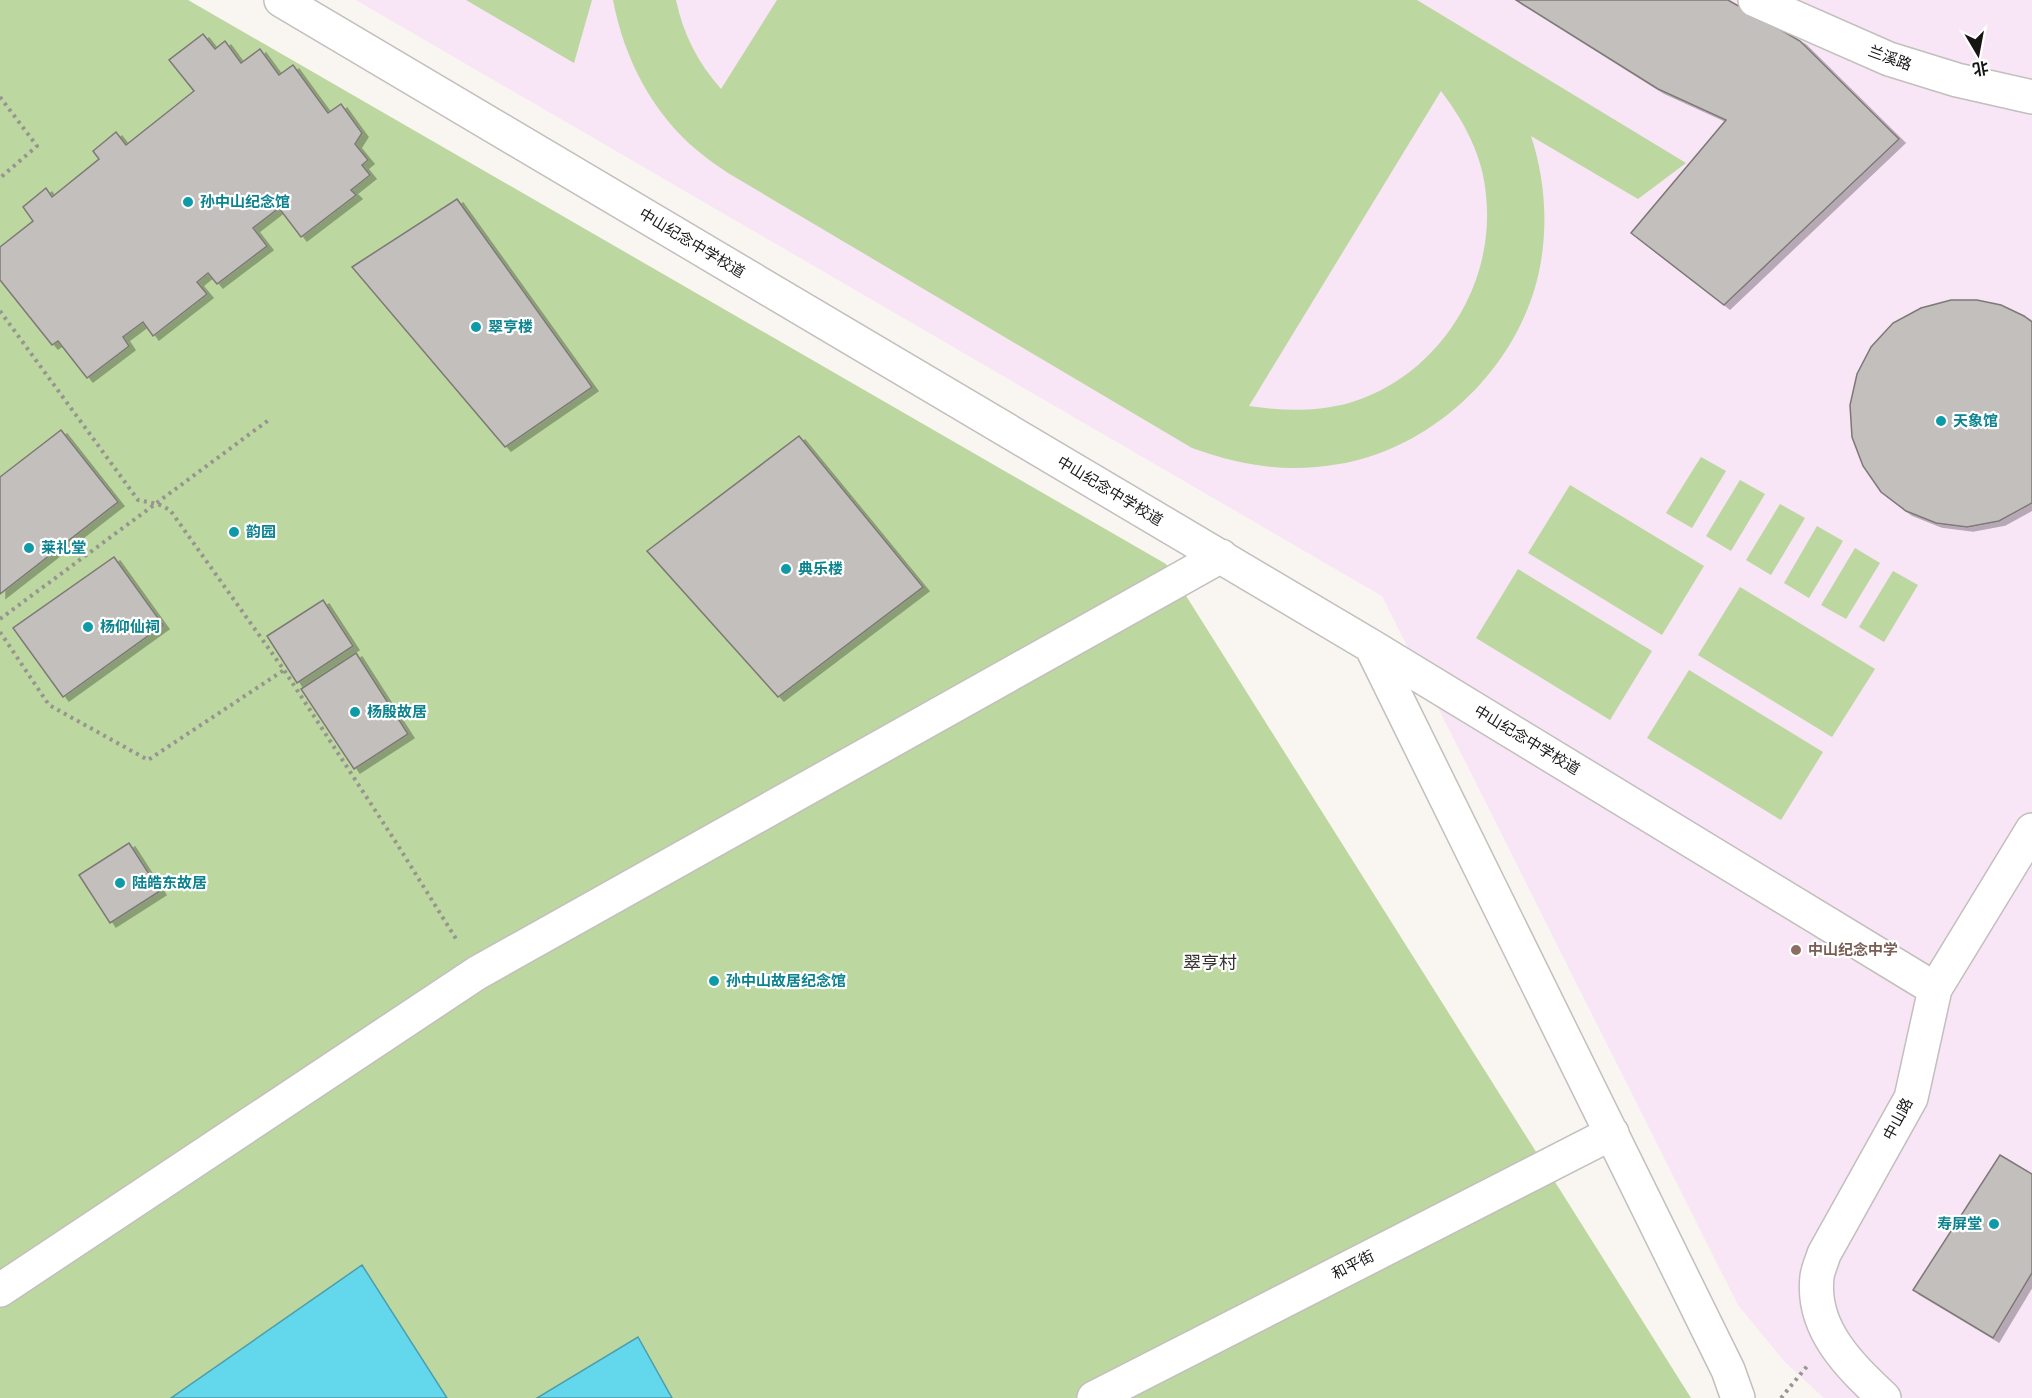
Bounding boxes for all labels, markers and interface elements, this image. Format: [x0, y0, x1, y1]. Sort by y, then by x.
north arrow [1948, 24, 2008, 84]
street label: 兰溪路 [1866, 42, 1914, 74]
text: 北 [1971, 58, 1990, 79]
place label: 孙中山纪念馆 [200, 193, 290, 211]
marker: 孙中山纪念馆 [181, 195, 195, 209]
street label: 中山纪念中学校道 [636, 204, 748, 282]
place label: 翠亨楼 [488, 318, 533, 336]
marker: 翠亨楼 [469, 320, 483, 334]
place label: 天象馆 [1953, 412, 1998, 430]
marker: 天象馆 [1934, 414, 1948, 428]
street label: 中山纪念中学校道 [1054, 452, 1166, 530]
place label: 韵园 [246, 523, 276, 541]
marker: 韵园 [227, 525, 241, 539]
place label: 莱礼堂 [41, 539, 86, 557]
marker: 莱礼堂 [22, 541, 36, 555]
place label: 典乐楼 [798, 560, 843, 578]
marker: 典乐楼 [779, 562, 793, 576]
place label: 杨仰仙祠 [100, 618, 160, 636]
marker: 杨仰仙祠 [81, 620, 95, 634]
street label: 中山纪念中学校道 [1471, 701, 1583, 779]
place label: 杨殷故居 [367, 703, 427, 721]
marker: 杨殷故居 [348, 705, 362, 719]
place label: 陆皓东故居 [132, 874, 207, 892]
marker: 陆皓东故居 [113, 876, 127, 890]
place label: 中山纪念中学 [1808, 941, 1898, 959]
marker: 中山纪念中学 [1789, 943, 1803, 957]
district label: 翠亨村 [1183, 952, 1237, 974]
place label: 孙中山故居纪念馆 [726, 972, 846, 990]
marker: 孙中山故居纪念馆 [707, 974, 721, 988]
street label: 中山路 [1879, 1095, 1917, 1143]
place label: 寿屏堂 [1937, 1215, 1982, 1233]
marker: 寿屏堂 [1987, 1217, 2001, 1231]
street label: 和平街 [1329, 1247, 1377, 1283]

